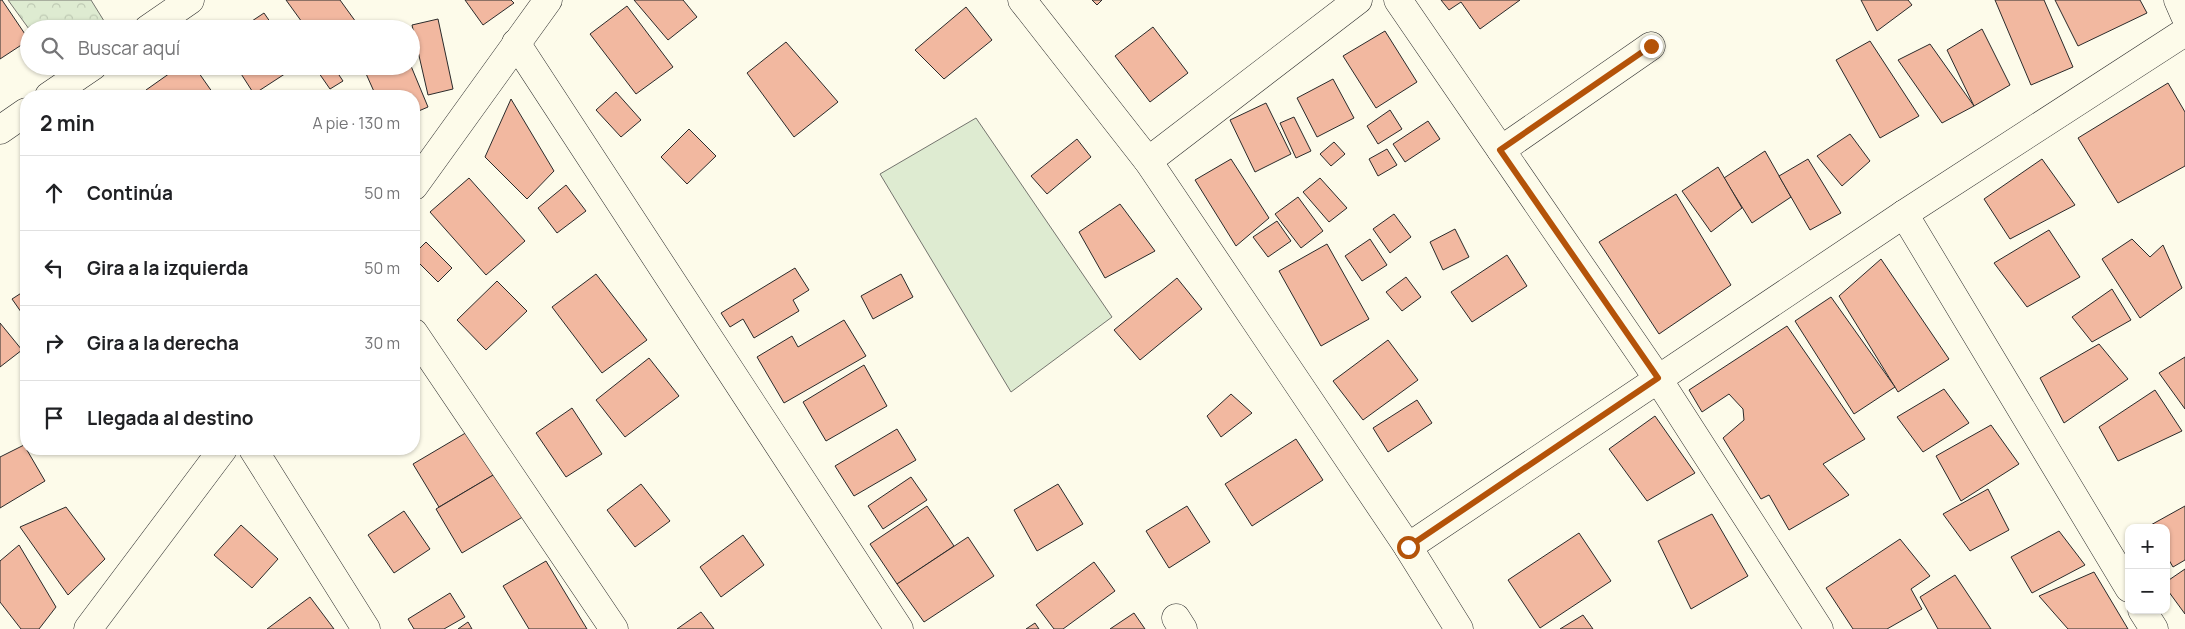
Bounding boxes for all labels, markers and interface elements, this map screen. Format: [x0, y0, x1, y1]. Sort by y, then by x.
search box [20, 20, 420, 75]
icon: search [38, 34, 66, 62]
text: Buscar aquí [78, 35, 180, 61]
route end [1640, 35, 1663, 58]
text: 2 min [40, 109, 95, 137]
text: A pie · 130 m [312, 112, 400, 134]
icon: ahead [40, 179, 68, 207]
text: Continúa [87, 180, 173, 206]
text: 50 m [364, 182, 400, 204]
icon: left [40, 254, 68, 282]
text: Gira a la izquierda [87, 255, 248, 281]
text: 50 m [364, 257, 400, 279]
icon: right [40, 329, 68, 357]
text: Gira a la derecha [87, 330, 239, 356]
text: 30 m [365, 332, 400, 354]
icon: arrive [40, 404, 68, 432]
text: Llegada al destino [87, 405, 254, 431]
map controls [2125, 524, 2170, 614]
button: + [2125, 524, 2170, 569]
route start [1397, 536, 1420, 559]
button: − [2125, 569, 2170, 614]

